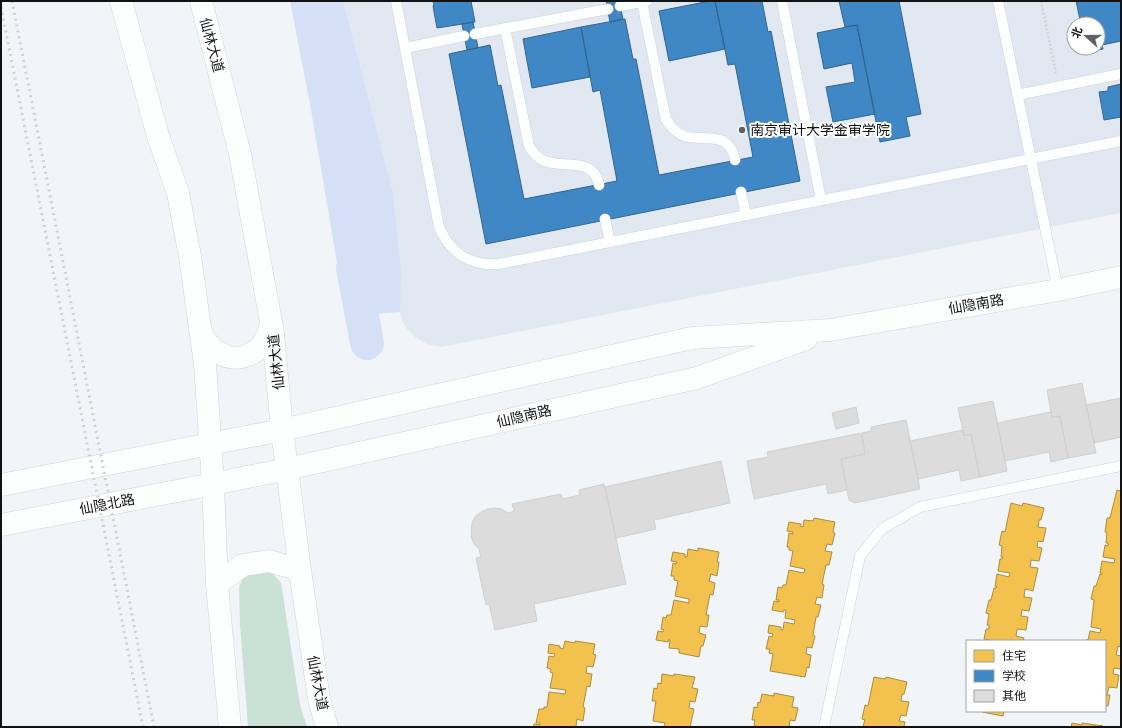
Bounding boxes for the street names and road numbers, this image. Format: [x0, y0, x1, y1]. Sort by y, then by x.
street label: 仙林大道 [196, 15, 229, 74]
street label: 仙隐南路 [947, 289, 1005, 318]
street label: 仙林大道 [263, 333, 288, 391]
street label: 仙隐南路 [494, 400, 553, 431]
street label: 仙隐北路 [78, 489, 136, 518]
street label: 仙林大道 [304, 654, 333, 712]

